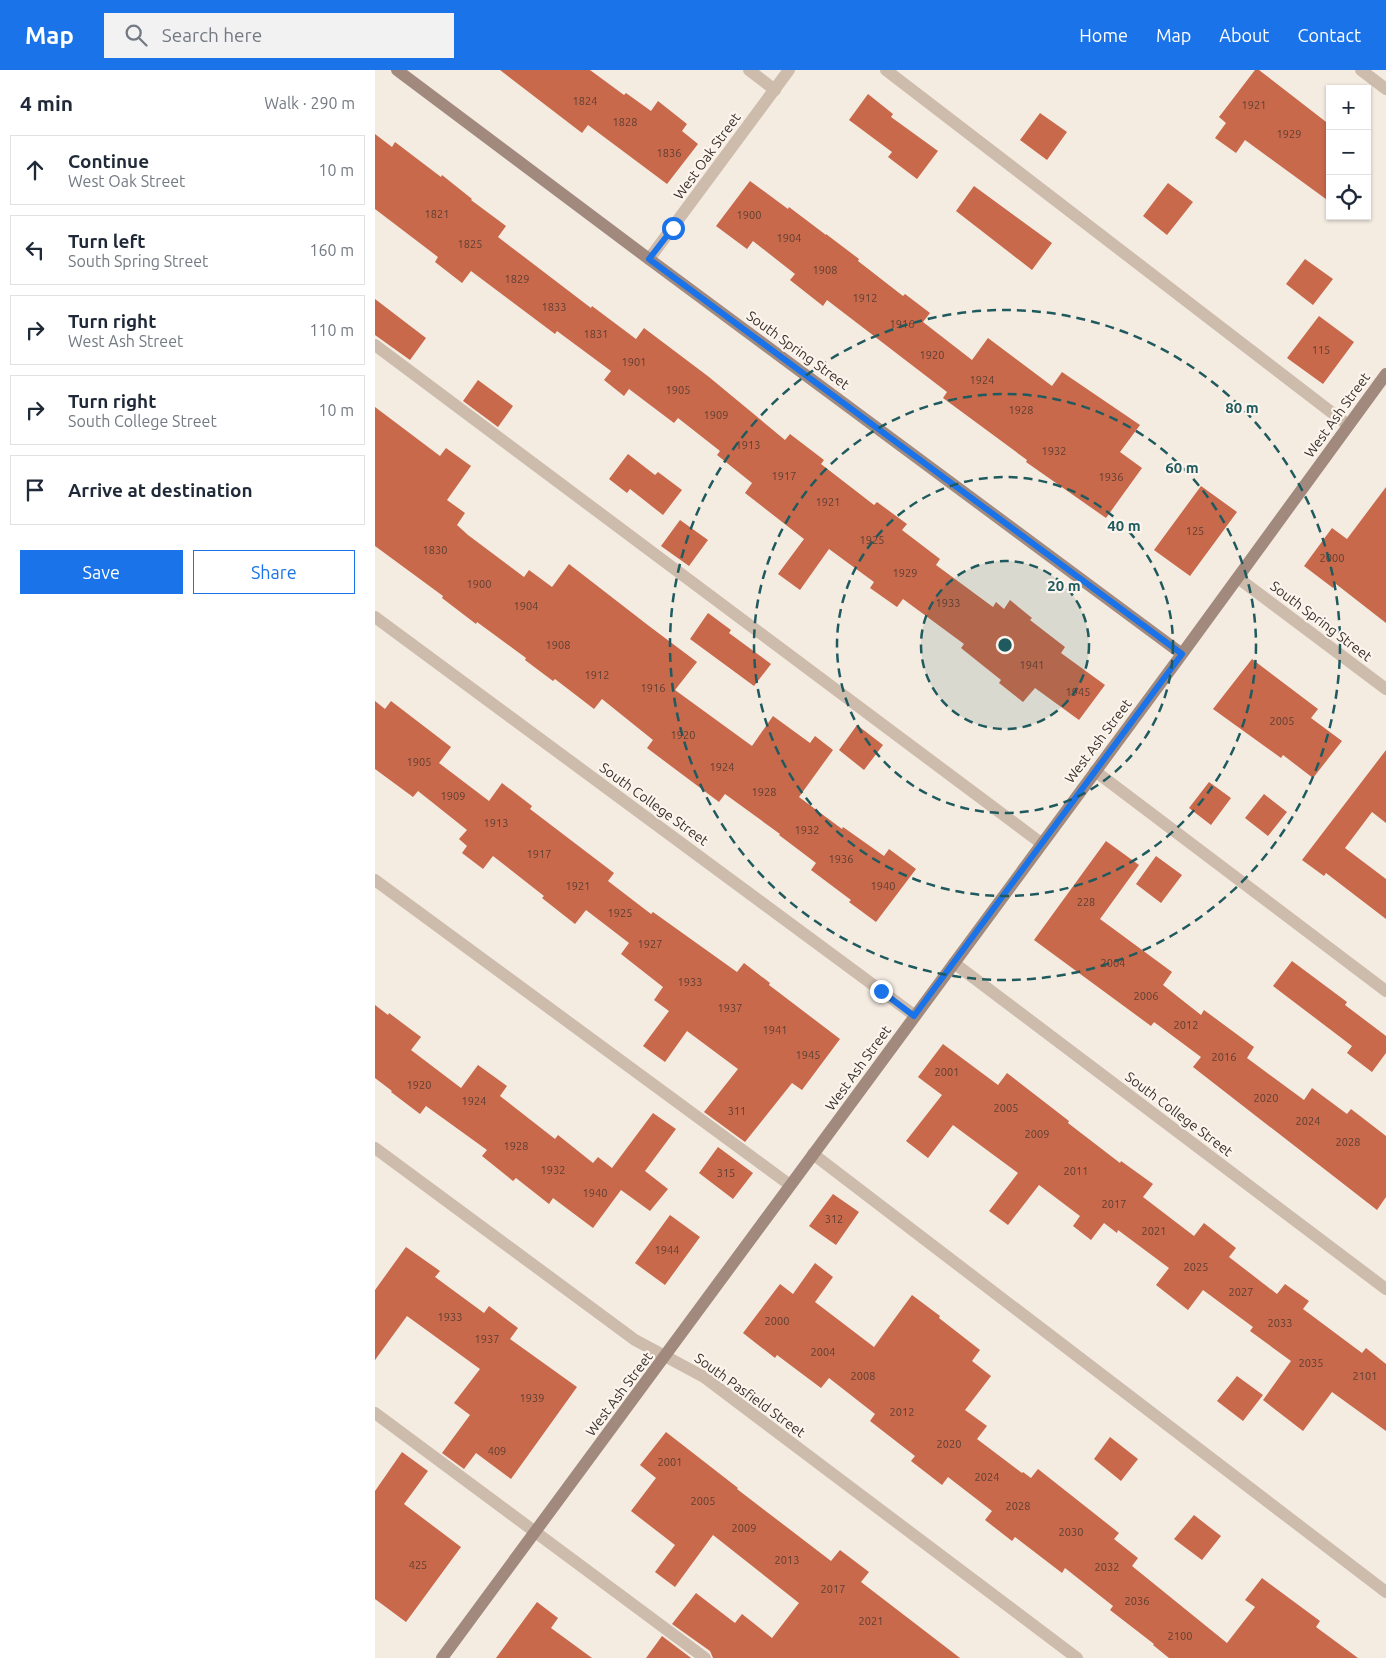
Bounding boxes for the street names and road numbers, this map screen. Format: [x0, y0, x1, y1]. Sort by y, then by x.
street label: West Oak Street [670, 109, 744, 202]
street label: South Spring Street [744, 307, 853, 393]
street label: West Ash Street [1301, 369, 1373, 461]
street label: South Spring Street [1267, 578, 1375, 665]
street label: West Ash Street [1061, 696, 1135, 786]
street label: South College Street [597, 759, 712, 849]
street label: West Ash Street [822, 1022, 894, 1114]
street label: South College Street [1122, 1068, 1236, 1160]
street label: West Ash Street [582, 1349, 656, 1439]
street label: South Pasfield Street [692, 1350, 809, 1441]

